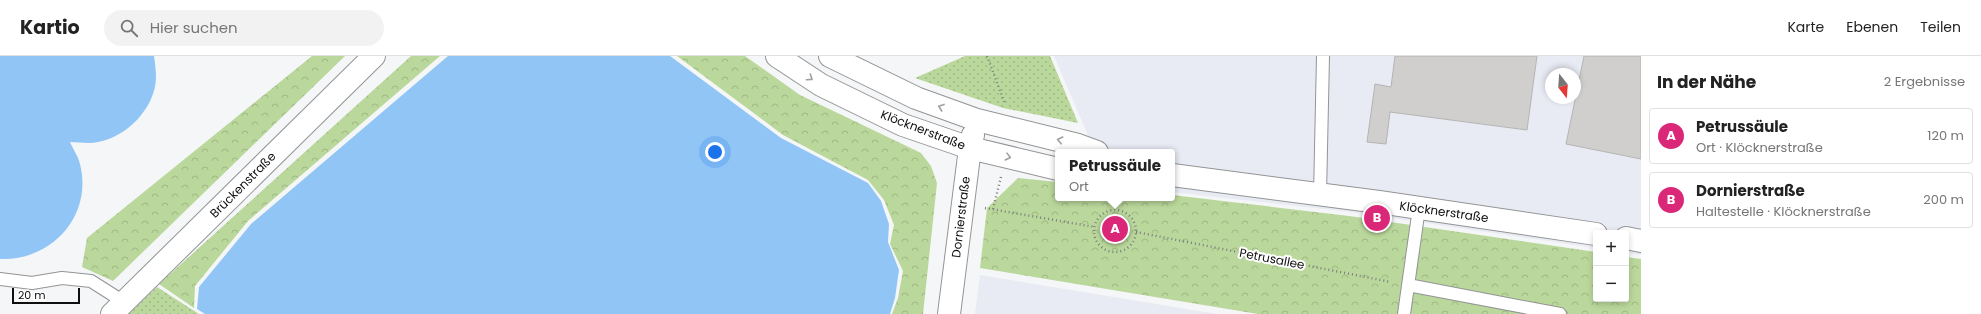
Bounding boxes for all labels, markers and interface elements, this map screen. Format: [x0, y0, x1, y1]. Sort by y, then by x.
search box [104, 10, 384, 46]
text: Kartio [20, 14, 80, 41]
icon: search [118, 17, 140, 39]
text: Hier suchen [150, 17, 238, 38]
text: Karte [1787, 17, 1824, 37]
text: Ebenen [1846, 17, 1898, 37]
text: Teilen [1920, 17, 1961, 37]
north arrow [1545, 68, 1581, 104]
text: In der Nähe [1657, 70, 1756, 94]
text: 2 Ergebnisse [1884, 72, 1965, 91]
one-way arrow [805, 73, 812, 80]
one-way arrow [937, 103, 944, 112]
street label: Klöcknerstraße [878, 106, 968, 154]
text: Petrussäule [1696, 116, 1788, 137]
text: A [1666, 126, 1676, 145]
text: 120 m [1927, 126, 1964, 145]
one-way arrow [1056, 137, 1063, 145]
text: Ort · Klöcknerstraße [1696, 138, 1823, 157]
your location [705, 142, 725, 162]
street label: Brückenstraße [206, 148, 279, 221]
popup [1055, 149, 1175, 201]
one-way arrow [1004, 153, 1011, 161]
text: Petrussäule [1069, 155, 1161, 176]
street label: Dornierstraße [947, 175, 974, 259]
text: Ort [1069, 177, 1089, 196]
text: Dornierstraße [1696, 180, 1805, 201]
text: B [1667, 190, 1675, 209]
text: 200 m [1923, 190, 1964, 209]
street label: Klöcknerstraße [1398, 197, 1490, 226]
text: Haltestelle · Klöcknerstraße [1696, 202, 1871, 221]
pin: B [1364, 203, 1390, 233]
pin: A [1102, 214, 1128, 244]
map controls [1593, 230, 1629, 302]
button: + [1593, 230, 1629, 266]
street label: Petrusallee [1238, 244, 1306, 273]
button: − [1593, 266, 1629, 302]
scale bar [12, 286, 80, 305]
text: 20 m [18, 287, 46, 303]

